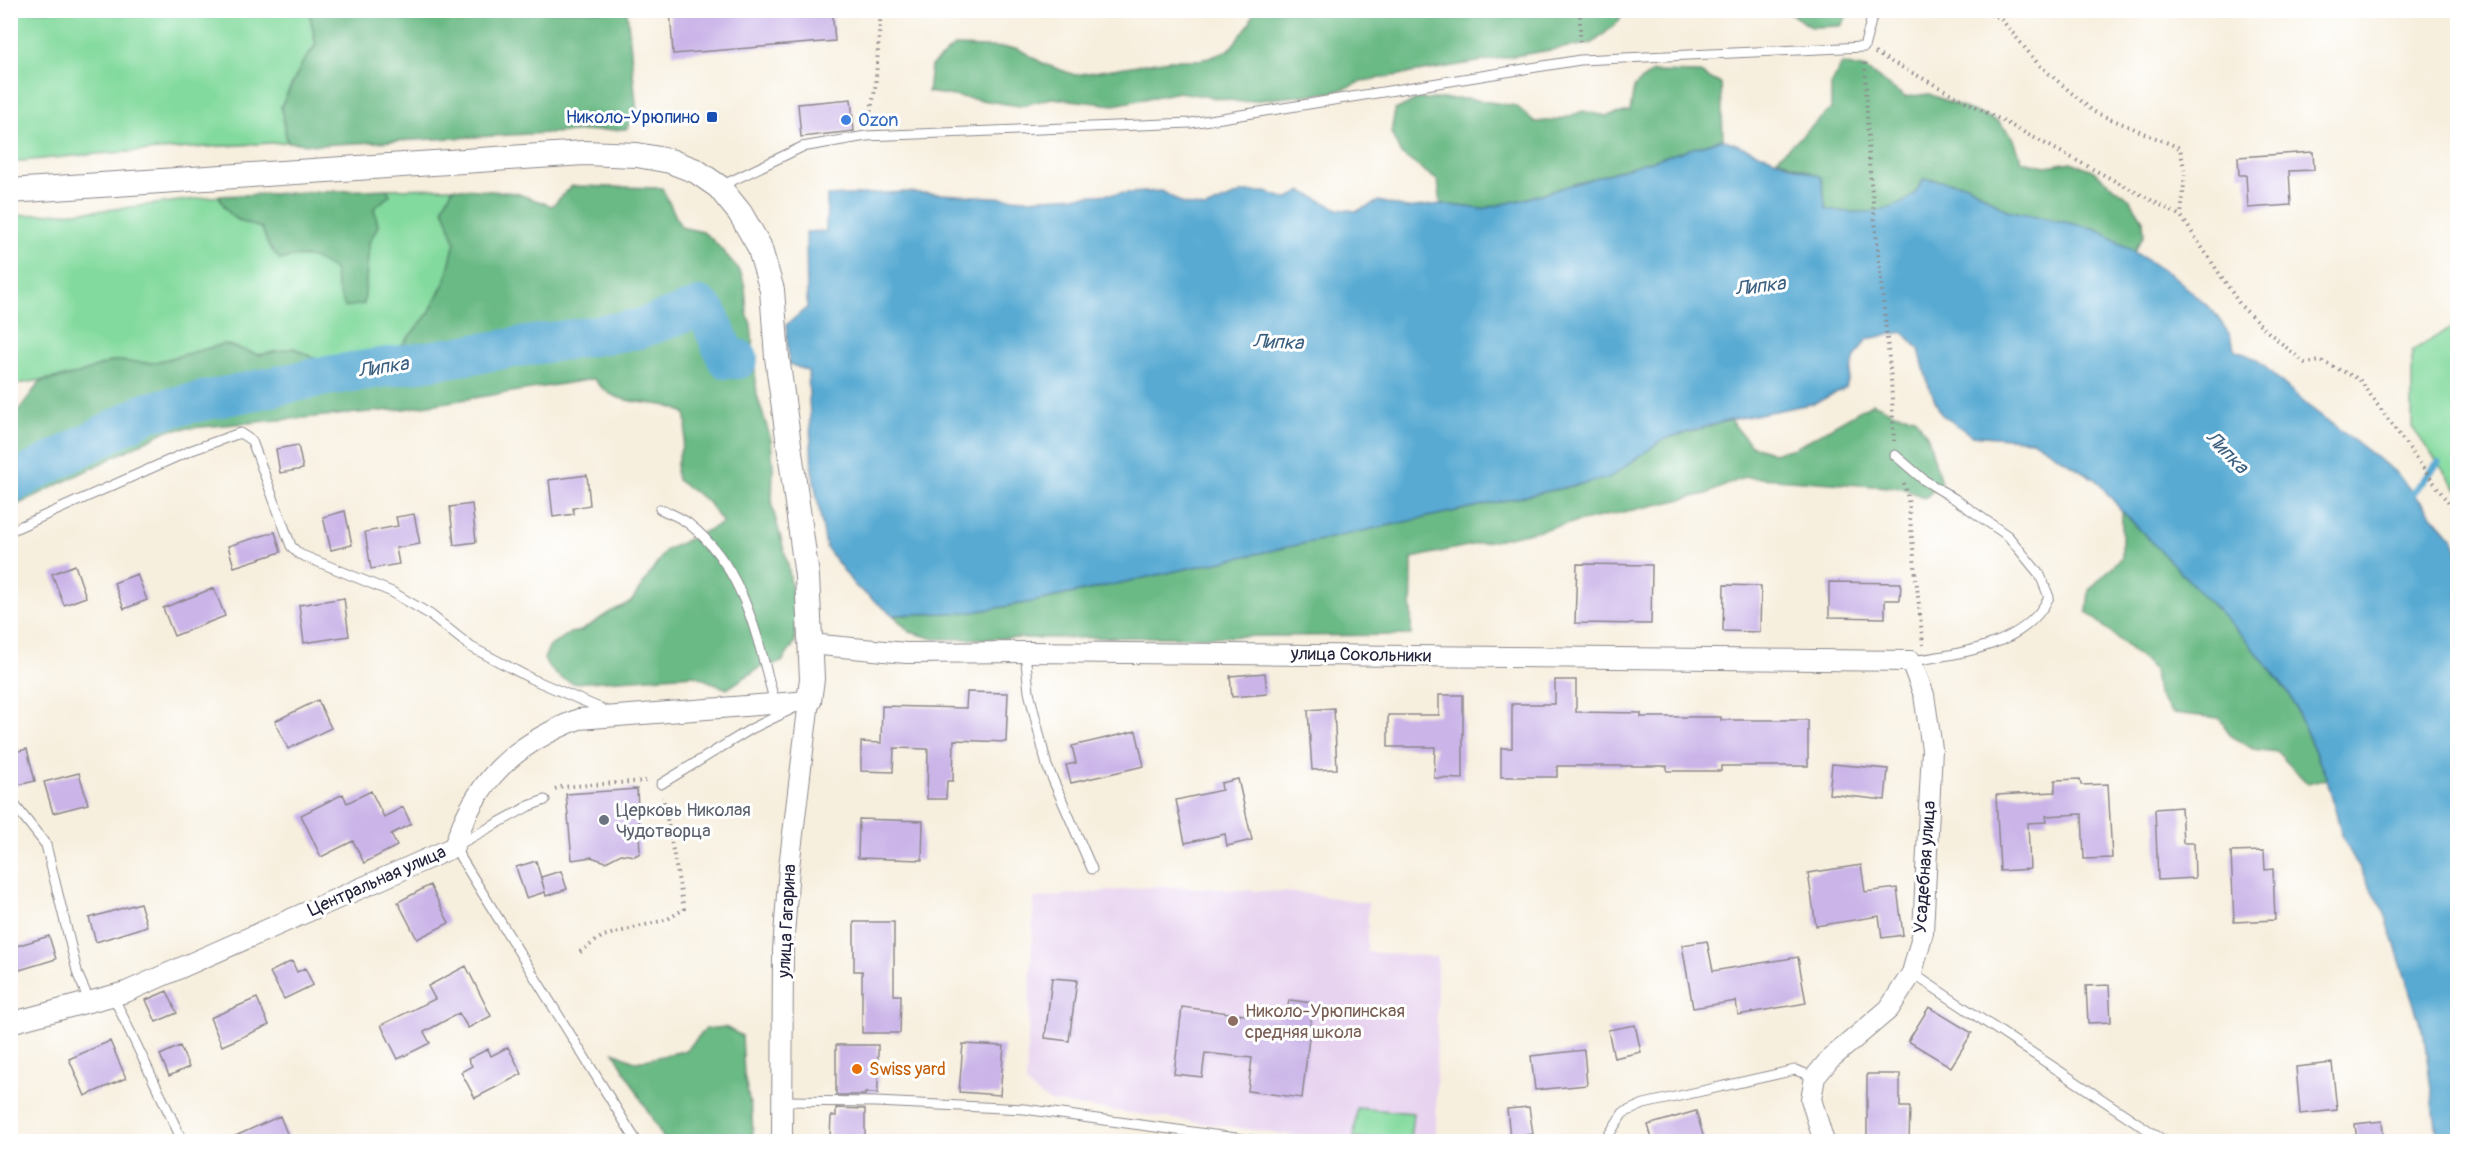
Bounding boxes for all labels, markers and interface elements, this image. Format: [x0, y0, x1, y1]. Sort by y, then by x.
place label: Николо-Урюпино [566, 106, 700, 129]
place label: Ozon [858, 109, 898, 132]
marker: Николо-Урюпино [705, 110, 719, 124]
marker: Ozon [839, 113, 853, 127]
water label: Липка [1733, 270, 1788, 301]
water label: Липка [1252, 329, 1305, 355]
water label: Липка [356, 350, 412, 383]
water label: Липка [2200, 425, 2255, 480]
street label: улица Сокольники [1290, 642, 1431, 668]
place label: Церковь Николая Чудотворца [616, 799, 751, 843]
street label: Усадебная улица [1909, 800, 1941, 934]
marker: Церковь Николая Чудотворца [597, 813, 611, 827]
street label: Центральная улица [304, 840, 450, 922]
street label: улица Гагарина [772, 863, 801, 980]
place label: Николо-Урюпинская средняя школа [1245, 1000, 1405, 1044]
marker: Николо-Урюпинская средняя школа [1226, 1014, 1240, 1028]
place label: Swiss yard [869, 1058, 946, 1081]
marker: Swiss yard [850, 1062, 864, 1076]

